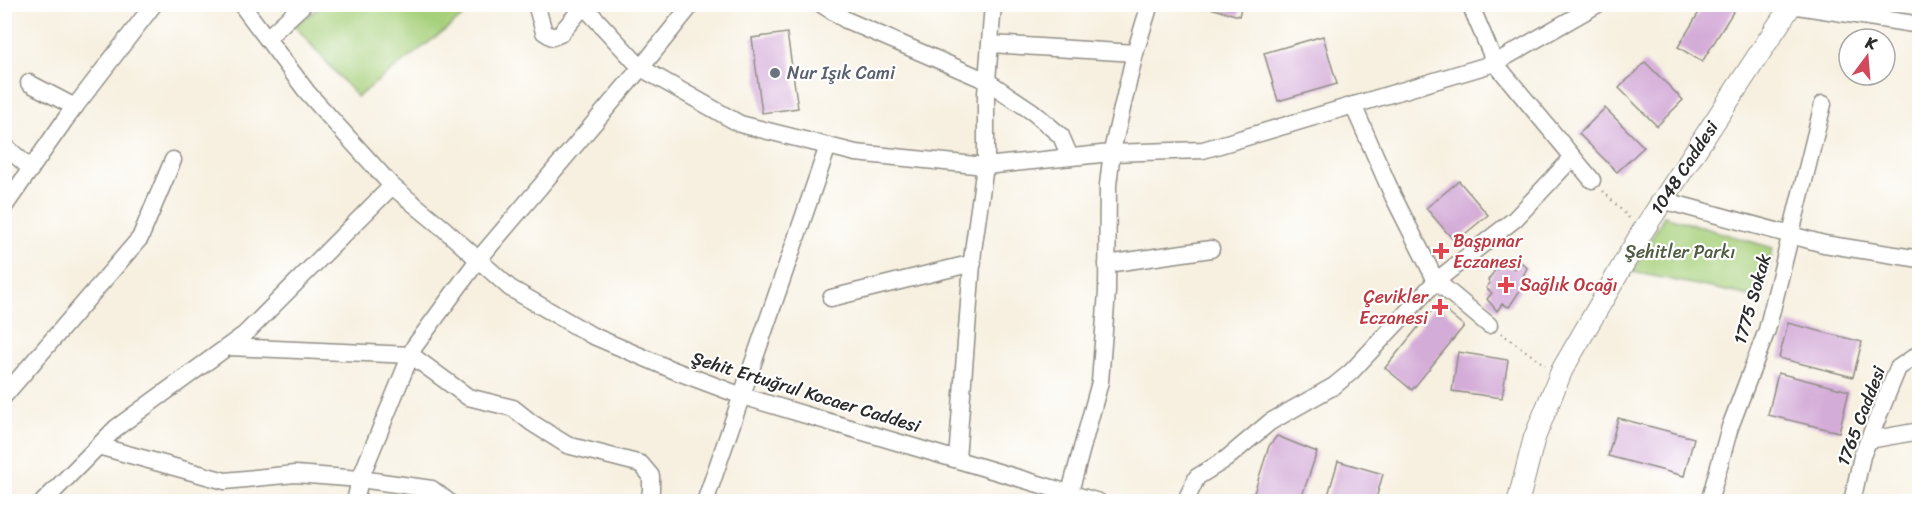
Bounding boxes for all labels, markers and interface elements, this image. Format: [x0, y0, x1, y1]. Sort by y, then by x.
north arrow [1837, 27, 1897, 87]
text: K [1861, 28, 1881, 59]
place label: Nur Işık Cami [787, 57, 896, 89]
marker: Nur Işık Cami [768, 66, 782, 80]
street label: 1048 Caddesi [1642, 113, 1728, 221]
place label: Başpınar Eczanesi [1453, 225, 1524, 278]
park label: Şehitler Parkı [1625, 236, 1735, 268]
marker: Başpınar Eczanesi [1434, 244, 1448, 258]
street label: 1775 Sokak [1724, 250, 1780, 348]
place label: Sağlık Ocağı [1520, 269, 1618, 301]
marker: Sağlık Ocağı [1497, 276, 1515, 294]
place label: Çevikler Eczanesi [1359, 281, 1430, 334]
marker: Çevikler Eczanesi [1433, 300, 1447, 314]
street label: Şehit Ertuğrul Kocaer Caddesi [688, 342, 925, 442]
street label: 1765 Caddesi [1827, 360, 1895, 471]

